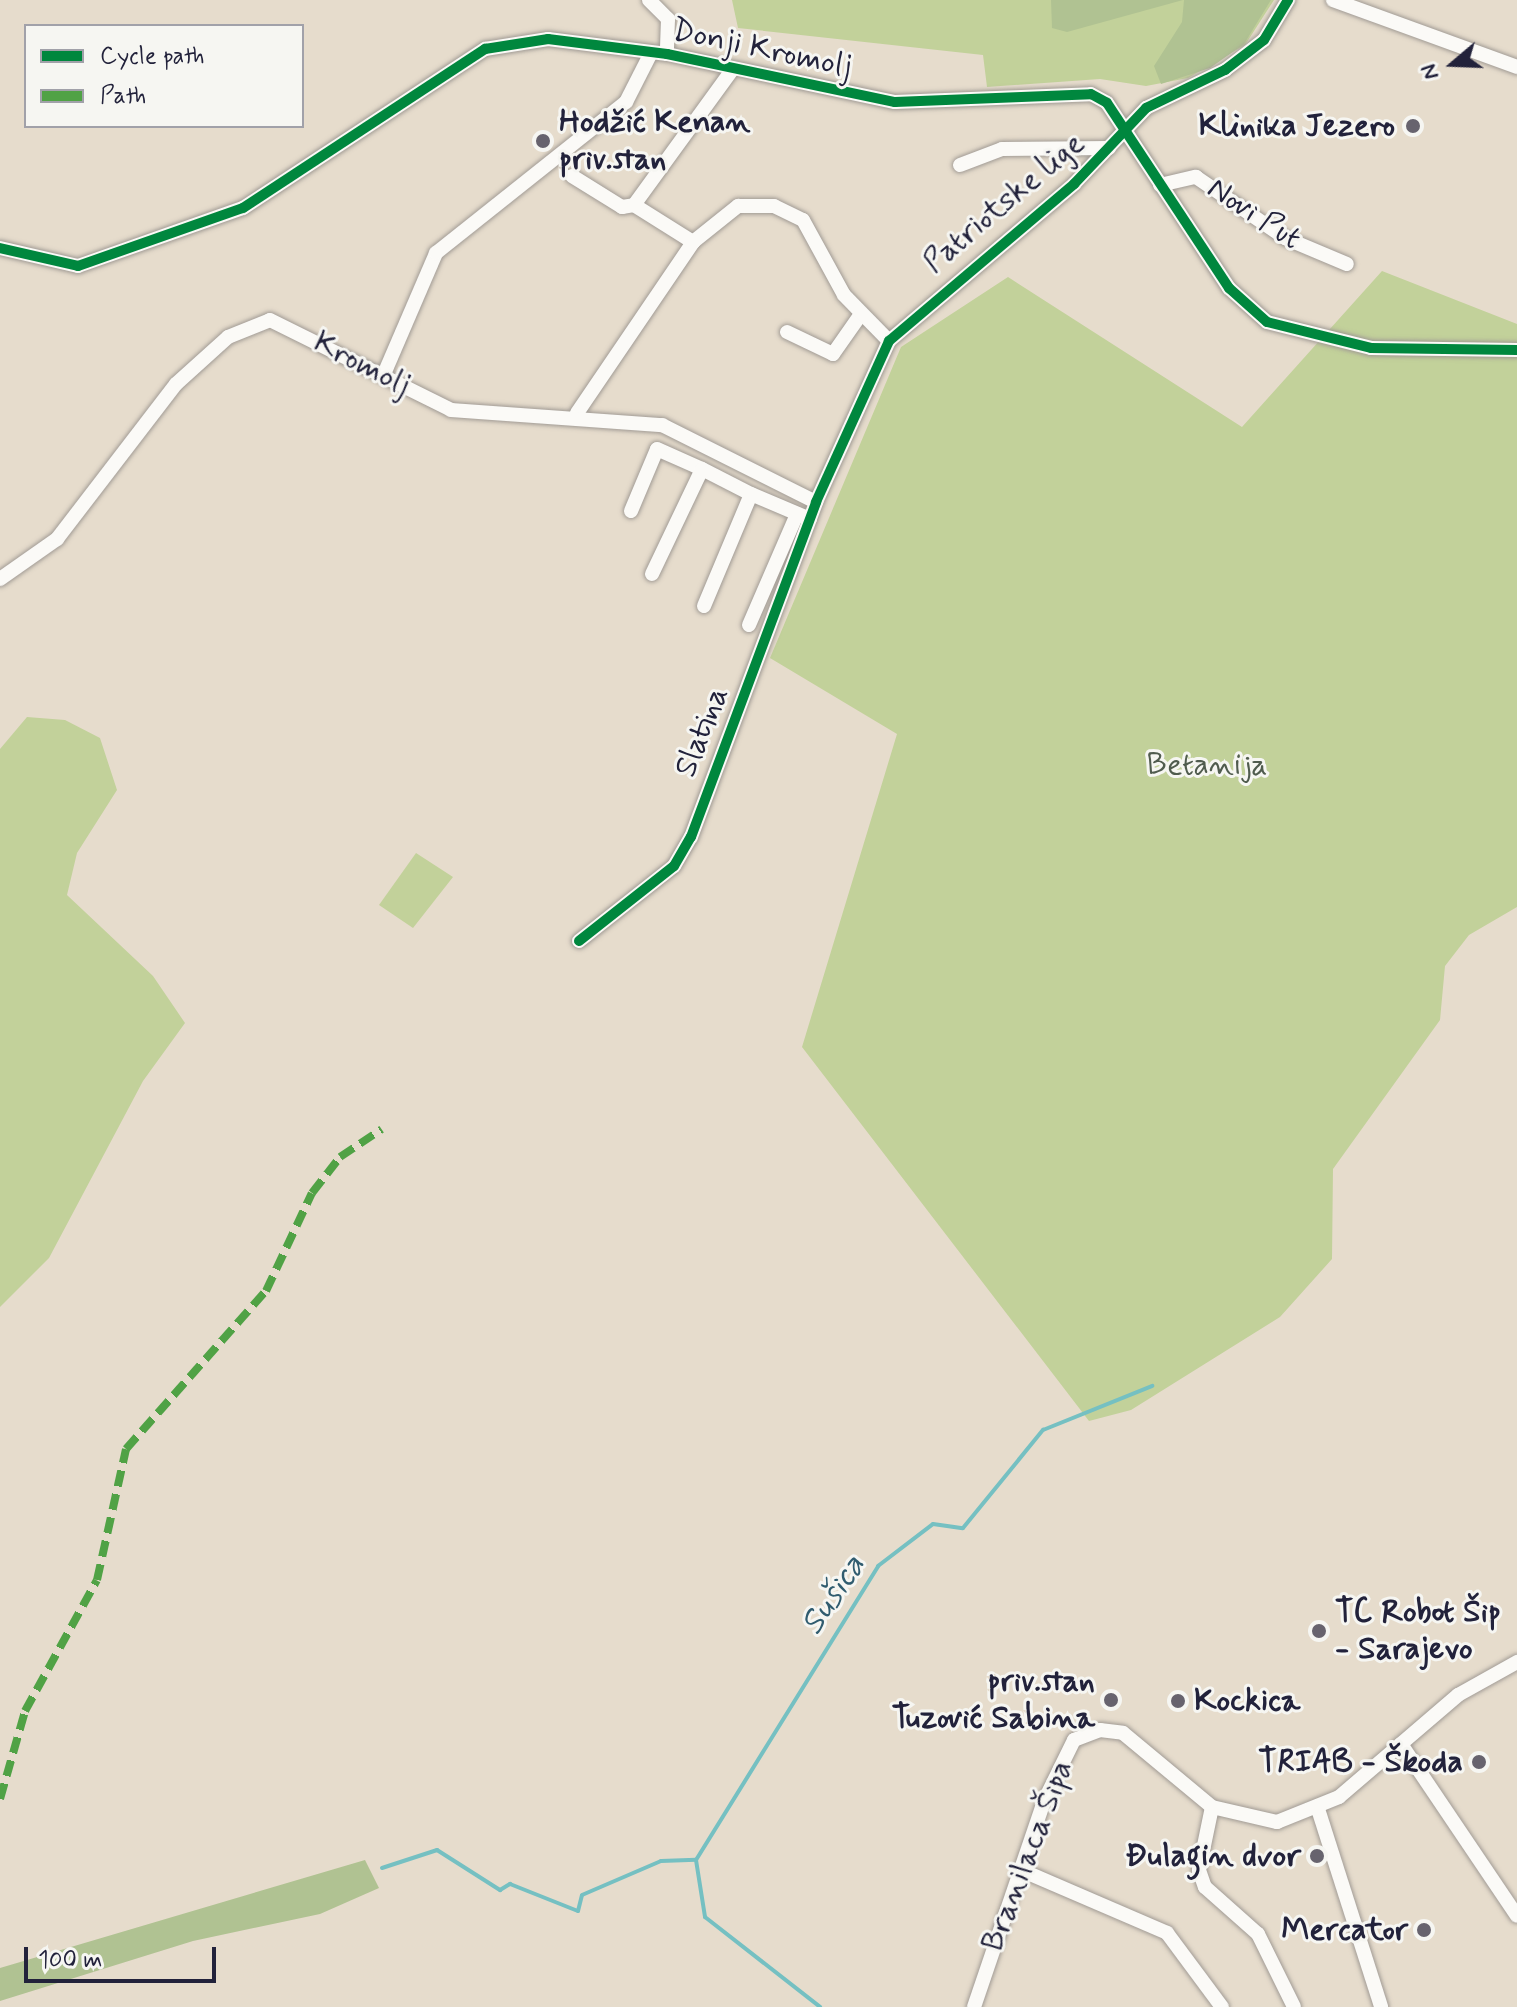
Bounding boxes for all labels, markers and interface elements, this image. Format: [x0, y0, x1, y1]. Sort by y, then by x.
street label: Donji Kromolj [669, 11, 855, 87]
legend [24, 24, 304, 128]
north arrow [1413, 24, 1493, 104]
text: Cycle path [100, 41, 205, 72]
text: N [1415, 60, 1446, 83]
text: Path [100, 81, 146, 112]
place label: Hodžić Kenan priv.stan [559, 104, 750, 179]
place label: Klinika Jezero [1196, 107, 1395, 145]
marker: Klinika Jezero [1402, 115, 1424, 137]
street label: Patriotske lige [916, 124, 1092, 282]
marker: Hodžić Kenan priv.stan [534, 132, 552, 150]
street label: Novi Put [1198, 169, 1310, 259]
street label: Kromolj [307, 323, 417, 405]
street label: Slatina [667, 681, 737, 783]
park label: Betanija [1147, 746, 1267, 784]
water label: Sušica [792, 1547, 874, 1643]
place label: TC Robot Šip - Sarajevo [1335, 1594, 1504, 1669]
marker: TC Robot Šip - Sarajevo [1310, 1622, 1328, 1640]
place label: priv.stan Tuzović Sabina [892, 1663, 1095, 1738]
place label: Kockica [1194, 1682, 1300, 1720]
marker: priv.stan Tuzović Sabina [1102, 1691, 1120, 1709]
marker: Kockica [1169, 1692, 1187, 1710]
place label: TRIAB - Škoda [1258, 1743, 1463, 1781]
marker: TRIAB - Škoda [1470, 1753, 1488, 1771]
street label: Branilaca Šipa [974, 1755, 1082, 1957]
place label: Đulagin dvor [1125, 1837, 1301, 1875]
marker: Đulagin dvor [1308, 1847, 1326, 1865]
place label: Mercator [1281, 1911, 1408, 1949]
marker: Mercator [1415, 1921, 1433, 1939]
scale bar [28, 1931, 220, 1981]
text: 100 m [38, 1945, 102, 1976]

